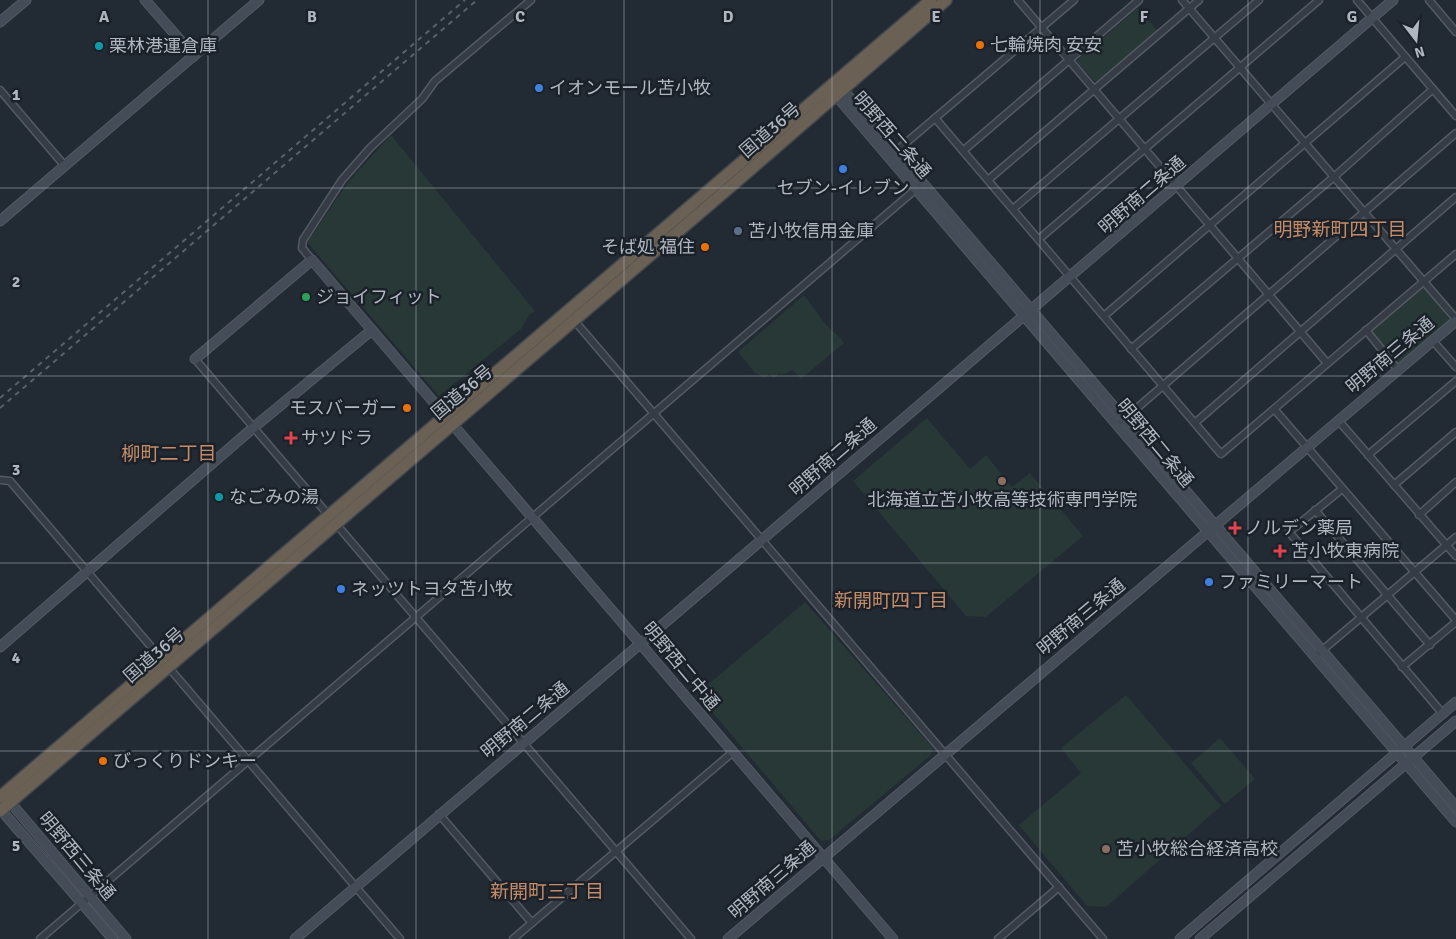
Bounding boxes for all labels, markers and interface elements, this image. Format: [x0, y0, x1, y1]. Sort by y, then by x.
text: A [99, 7, 110, 27]
text: B [307, 7, 317, 27]
text: C [515, 7, 525, 27]
text: D [723, 7, 734, 27]
text: E [931, 7, 941, 27]
text: F [1140, 7, 1149, 27]
text: G [1347, 7, 1357, 27]
north arrow [1391, 15, 1441, 65]
place label: 七輪焼肉 安安 [990, 34, 1102, 56]
place label: 栗林港運倉庫 [109, 35, 217, 57]
marker: 七輪焼肉 安安 [974, 39, 986, 51]
marker: 栗林港運倉庫 [93, 40, 105, 52]
text: N [1412, 43, 1426, 62]
place label: イオンモール苫小牧 [549, 77, 711, 99]
marker: イオンモール苫小牧 [533, 82, 545, 94]
text: 1 [12, 85, 21, 105]
street label: 明野西二条通 [848, 87, 936, 183]
street label: 国道36号 [735, 98, 805, 162]
street label: 明野南二条通 [1094, 151, 1190, 239]
marker: セブン-イレブン [837, 163, 849, 175]
place label: セブン-イレブン [777, 177, 909, 199]
district label: 明野新町四丁目 [1273, 218, 1407, 242]
place label: 苫小牧信用金庫 [748, 220, 874, 242]
marker: 苫小牧信用金庫 [732, 225, 744, 237]
place label: そば処 福住 [601, 236, 695, 258]
marker: そば処 福住 [699, 241, 711, 253]
text: 2 [12, 272, 20, 292]
place label: ジョイフィット [316, 286, 442, 308]
marker: ジョイフィット [300, 291, 312, 303]
street label: 明野南三条通 [1342, 312, 1438, 398]
street label: 国道36号 [427, 360, 497, 424]
street label: 明野西二条通 [1112, 395, 1198, 491]
place label: モスバーガー [289, 397, 397, 419]
marker: モスバーガー [401, 402, 413, 414]
street label: 明野南二条通 [785, 413, 881, 501]
place label: サツドラ [301, 427, 373, 449]
marker: サツドラ [285, 432, 297, 444]
district label: 柳町二丁目 [121, 442, 217, 466]
text: 3 [12, 460, 20, 480]
marker: 北海道立苫小牧高等技術専門学院 [996, 475, 1008, 487]
place label: なごみの湯 [229, 486, 319, 508]
place label: 北海道立苫小牧高等技術専門学院 [867, 489, 1137, 511]
marker: なごみの湯 [213, 491, 225, 503]
place label: ノルデン薬局 [1245, 517, 1353, 539]
marker: ノルデン薬局 [1229, 522, 1241, 534]
place label: 苫小牧東病院 [1291, 540, 1399, 562]
marker: 苫小牧東病院 [1273, 544, 1287, 558]
place label: ファミリーマート [1219, 571, 1363, 593]
street label: 明野南三条通 [1033, 574, 1129, 660]
marker: ファミリーマート [1203, 576, 1215, 588]
place label: ネッツトヨタ苫小牧 [351, 578, 513, 600]
marker: ネッツトヨタ苫小牧 [335, 583, 347, 595]
district label: 新開町四丁目 [834, 589, 948, 613]
street label: 明野西二中通 [638, 618, 724, 714]
street label: 国道36号 [119, 623, 189, 687]
text: 4 [12, 648, 21, 668]
street label: 明野南二条通 [477, 677, 573, 763]
place label: びっくりドンキー [113, 750, 257, 772]
marker: びっくりドンキー [97, 755, 109, 767]
street label: 明野西三条通 [34, 808, 120, 904]
text: 5 [12, 836, 20, 856]
street label: 明野南三条通 [724, 836, 820, 924]
place label: 苫小牧総合経済高校 [1116, 838, 1278, 860]
marker: 苫小牧総合経済高校 [1100, 843, 1112, 855]
district label: 新開町三丁目 [490, 880, 604, 904]

